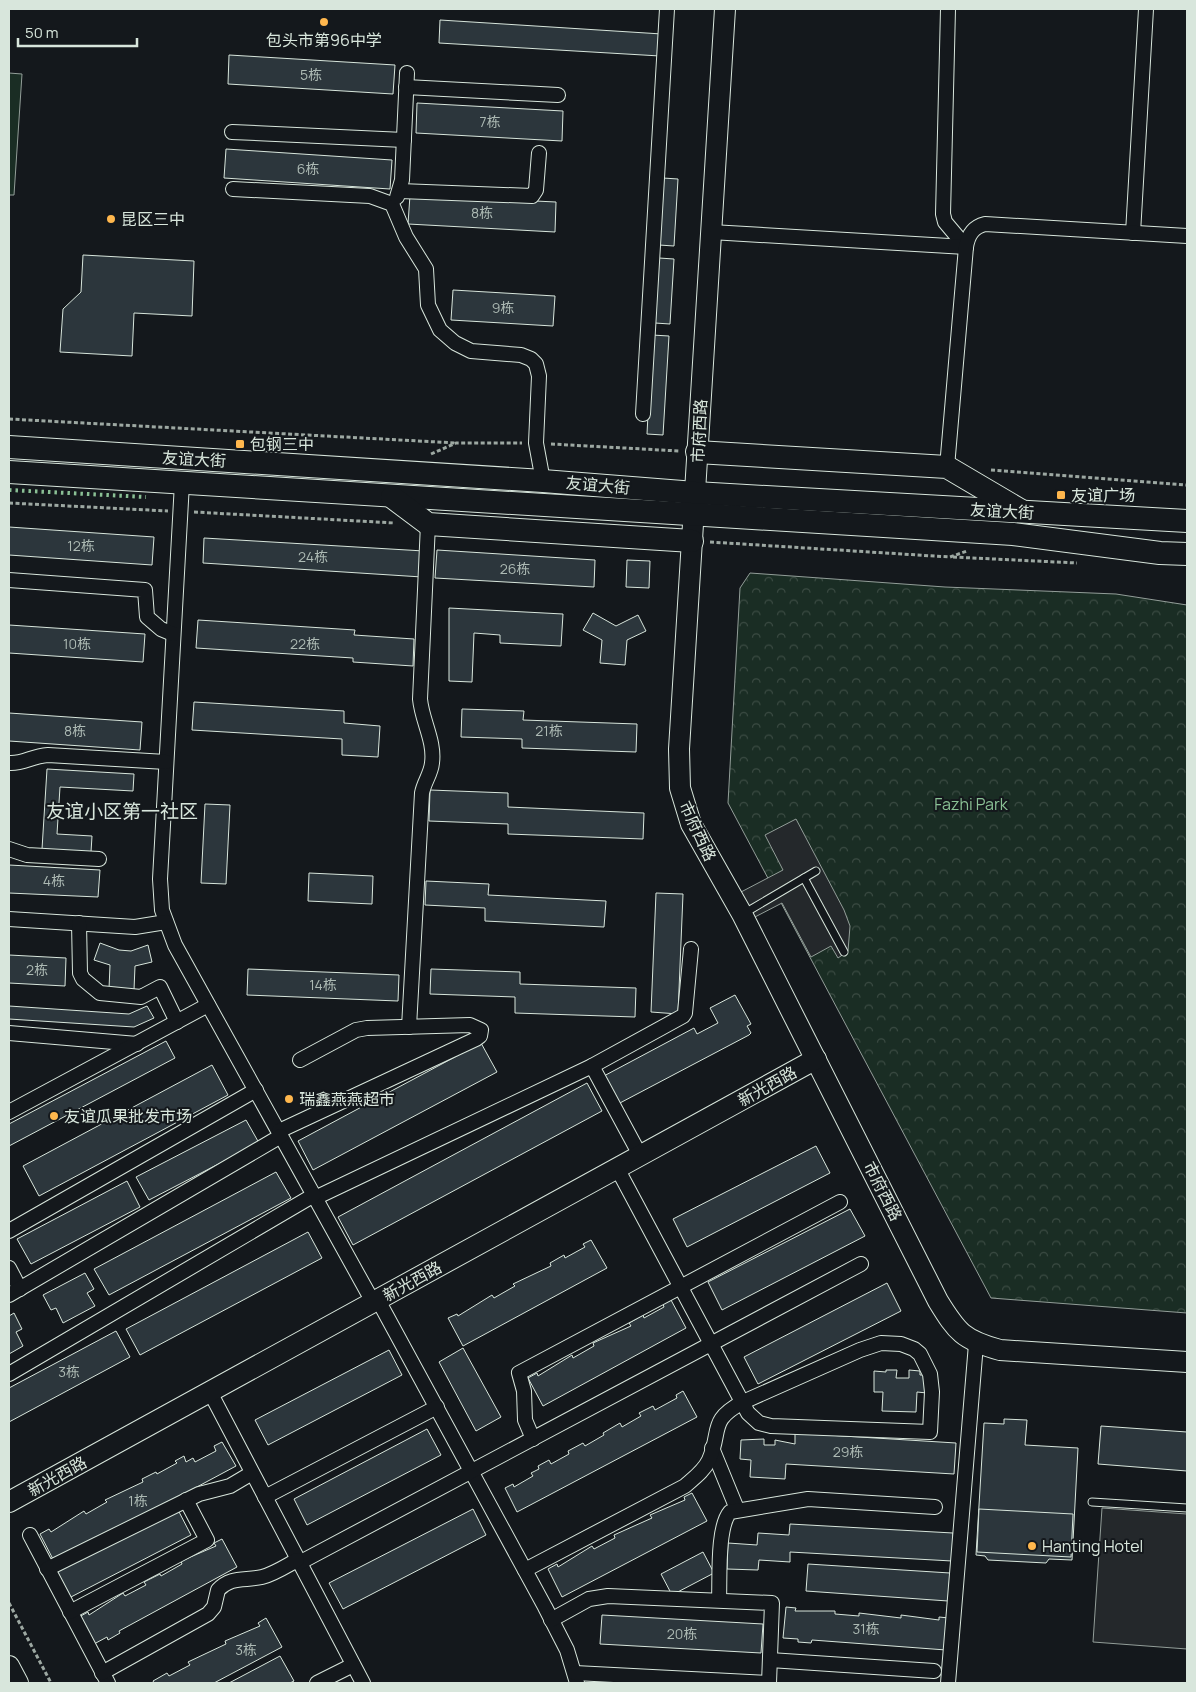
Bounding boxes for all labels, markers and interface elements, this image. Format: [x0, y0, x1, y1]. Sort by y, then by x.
scale bar [18, 15, 136, 47]
marker: 包头市第96中学 [318, 16, 330, 28]
text: 50 m [25, 22, 59, 43]
place label: 包头市第96中学 [266, 29, 382, 51]
house number: 5栋 [300, 65, 322, 84]
house number: 7栋 [479, 112, 501, 131]
house number: 6栋 [297, 159, 319, 178]
house number: 8栋 [471, 203, 493, 222]
place label: 昆区三中 [121, 208, 185, 230]
marker: 昆区三中 [105, 213, 117, 225]
house number: 9栋 [492, 298, 514, 317]
street label: 市府西路 [686, 398, 712, 464]
place label: 包钢三中 [250, 433, 314, 455]
marker: 包钢三中 [234, 438, 246, 450]
street label: 友谊大街 [161, 446, 227, 472]
street label: 友谊大街 [565, 471, 631, 499]
place label: 友谊广场 [1071, 484, 1135, 506]
marker: 友谊广场 [1055, 489, 1067, 501]
street label: 友谊大街 [969, 498, 1035, 524]
house number: 12栋 [67, 536, 95, 555]
house number: 24栋 [298, 547, 328, 566]
house number: 26栋 [500, 559, 530, 578]
house number: 10栋 [63, 634, 91, 653]
house number: 22栋 [290, 634, 320, 653]
house number: 8栋 [64, 721, 86, 740]
house number: 21栋 [535, 721, 563, 740]
park label: Fazhi Park [934, 793, 1009, 815]
street label: 市府西路 [675, 797, 721, 865]
district label: 友谊小区第一社区 [46, 798, 198, 824]
house number: 4栋 [43, 871, 65, 890]
house number: 2栋 [26, 960, 48, 979]
house number: 14栋 [309, 975, 337, 994]
street label: 新光西路 [734, 1061, 800, 1111]
place label: 瑞鑫燕燕超市 [299, 1088, 395, 1110]
marker: 瑞鑫燕燕超市 [283, 1093, 295, 1105]
place label: 友谊瓜果批发市场 [64, 1105, 192, 1127]
marker: 友谊瓜果批发市场 [48, 1110, 60, 1122]
street label: 市府西路 [859, 1157, 907, 1225]
street label: 新光西路 [379, 1256, 445, 1306]
house number: 3栋 [58, 1362, 80, 1381]
house number: 29栋 [833, 1442, 863, 1461]
street label: 新光西路 [24, 1451, 90, 1501]
house number: 1栋 [128, 1491, 148, 1510]
place label: Hanting Hotel [1042, 1535, 1143, 1557]
marker: Hanting Hotel [1026, 1540, 1038, 1552]
house number: 31栋 [852, 1619, 880, 1638]
house number: 20栋 [667, 1624, 697, 1643]
house number: 3栋 [235, 1640, 257, 1659]

